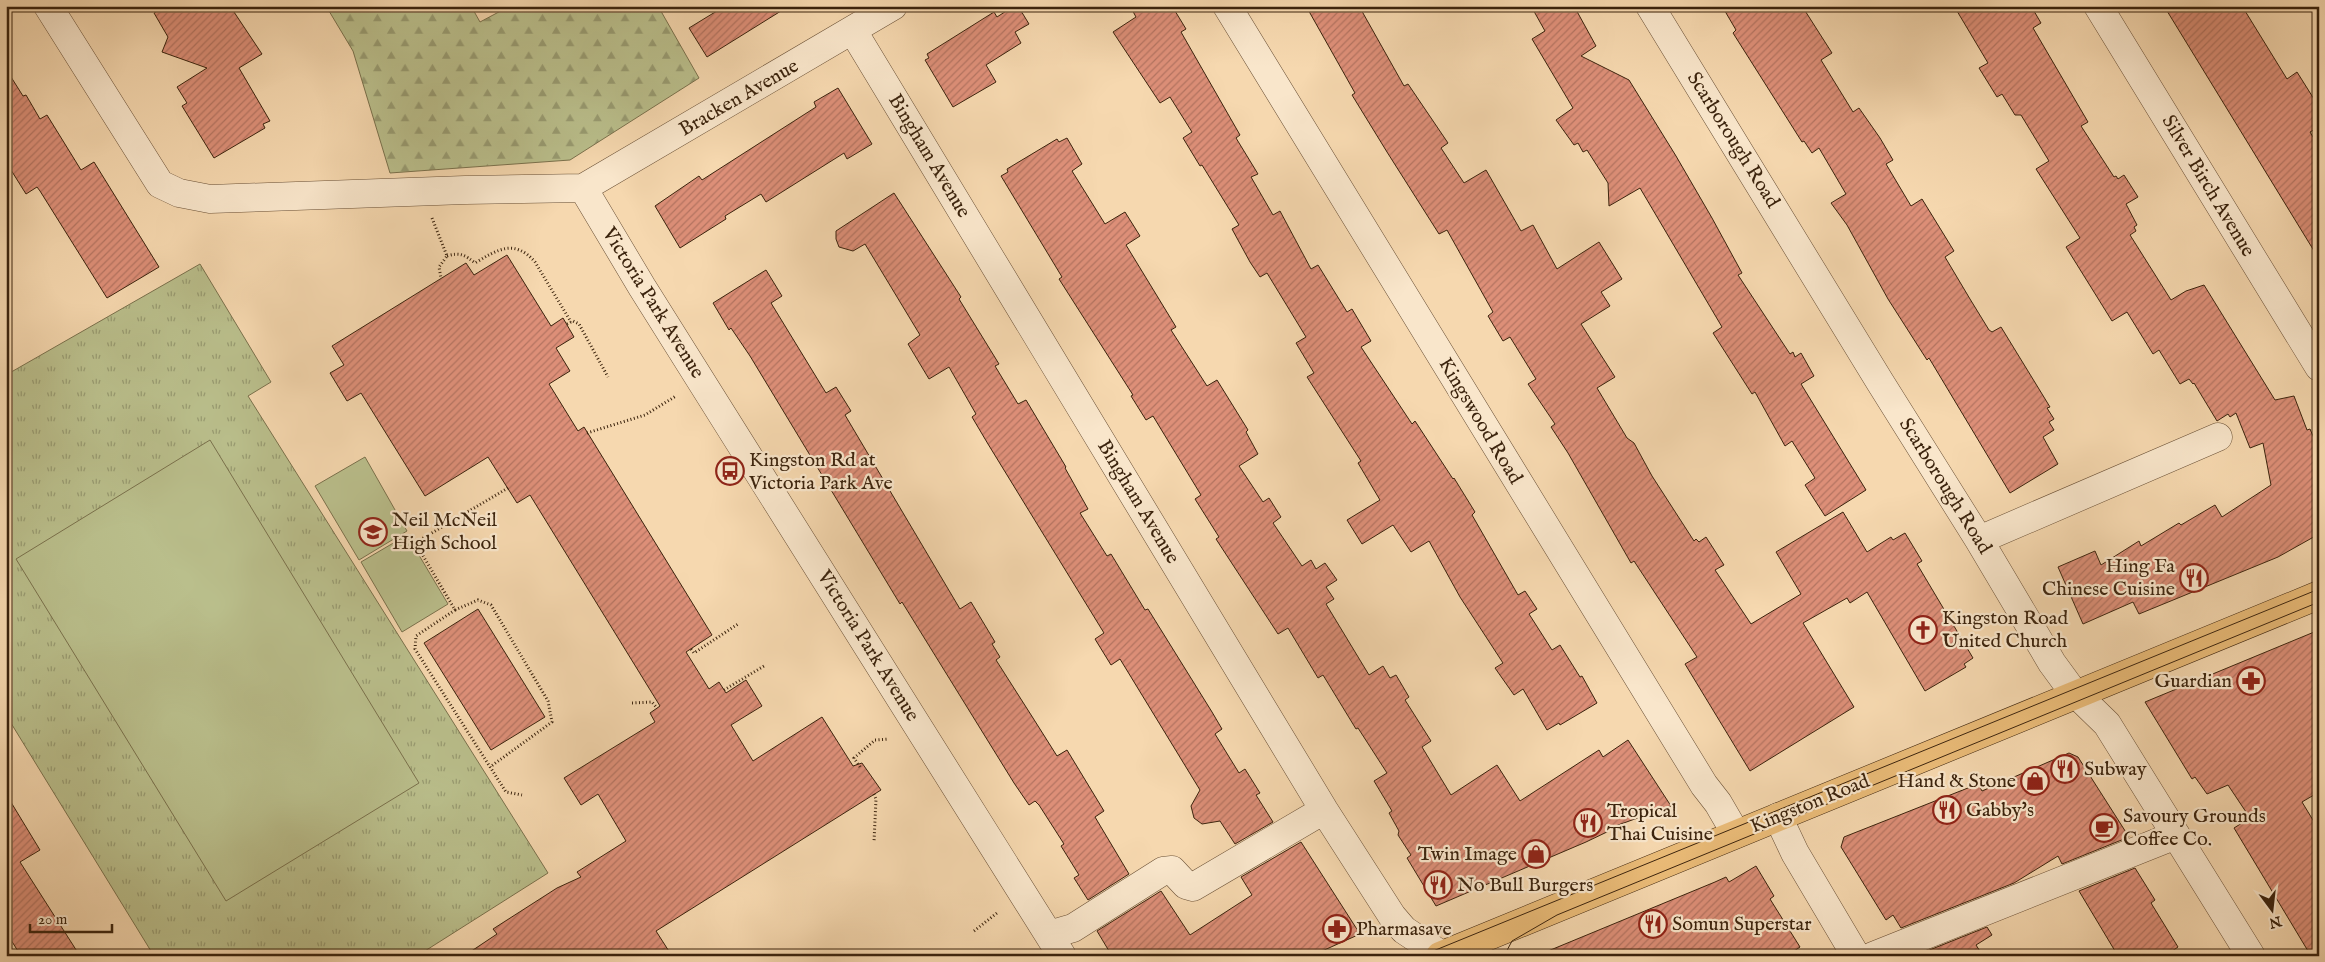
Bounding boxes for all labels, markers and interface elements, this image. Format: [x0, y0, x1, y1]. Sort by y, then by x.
street label: Bracken Avenue [675, 54, 803, 142]
street label: Scarborough Road [1681, 67, 1785, 213]
street label: Bingham Avenue [882, 89, 976, 223]
street label: Silver Birch Avenue [2156, 111, 2260, 261]
street label: Victoria Park Avenue [596, 222, 710, 383]
street label: Kingswood Road [1432, 353, 1528, 489]
street label: Scarborough Road [1893, 413, 1997, 559]
street label: Bingham Avenue [1091, 435, 1185, 569]
place label: Kingston Rd at Victoria Park Ave [748, 448, 893, 496]
bus stop icon: Kingston Rd at Victoria Park Ave [715, 456, 745, 486]
place label: Neil McNeil High School [392, 508, 498, 556]
school or university icon: Neil McNeil High School [358, 517, 388, 547]
place label: Hing Fa Chinese Cuisine [2042, 554, 2175, 602]
restaurant icon: Hing Fa Chinese Cuisine [2179, 563, 2209, 593]
street label: Victoria Park Avenue [811, 565, 925, 726]
place label: Kingston Road United Church [1942, 606, 2068, 654]
church icon: Kingston Road United Church [1908, 615, 1938, 645]
pharmacy icon: Guardian [2236, 666, 2266, 696]
place label: Guardian [2154, 669, 2232, 694]
restaurant icon: Subway [2050, 754, 2080, 784]
place label: Subway [2084, 757, 2147, 782]
shop icon: Hand & Stone [2020, 766, 2050, 796]
street label: Kingston Road [1747, 769, 1873, 839]
place label: Hand & Stone [1897, 769, 2016, 794]
restaurant icon: Gabby's [1932, 795, 1962, 825]
place label: Gabby's [1966, 798, 2034, 823]
place label: Tropical Thai Cuisine [1607, 799, 1713, 847]
place label: Savoury Grounds Coffee Co. [2123, 804, 2266, 852]
restaurant icon: Tropical Thai Cuisine [1573, 808, 1603, 838]
cafe icon: Savoury Grounds Coffee Co. [2089, 813, 2119, 843]
shop icon: Twin Image [1521, 839, 1551, 869]
place label: Twin Image [1418, 842, 1517, 867]
restaurant icon: No Bull Burgers [1423, 870, 1453, 900]
place label: No Bull Burgers [1457, 873, 1593, 898]
north arrow [2248, 884, 2298, 934]
scale bar [30, 902, 112, 934]
restaurant icon: Somun Superstar [1638, 909, 1668, 939]
text: 20 m [38, 910, 68, 929]
text: N [2267, 911, 2284, 932]
place label: Somun Superstar [1672, 912, 1812, 937]
pharmacy icon: Pharmasave [1322, 914, 1352, 944]
place label: Pharmasave [1356, 917, 1452, 942]

